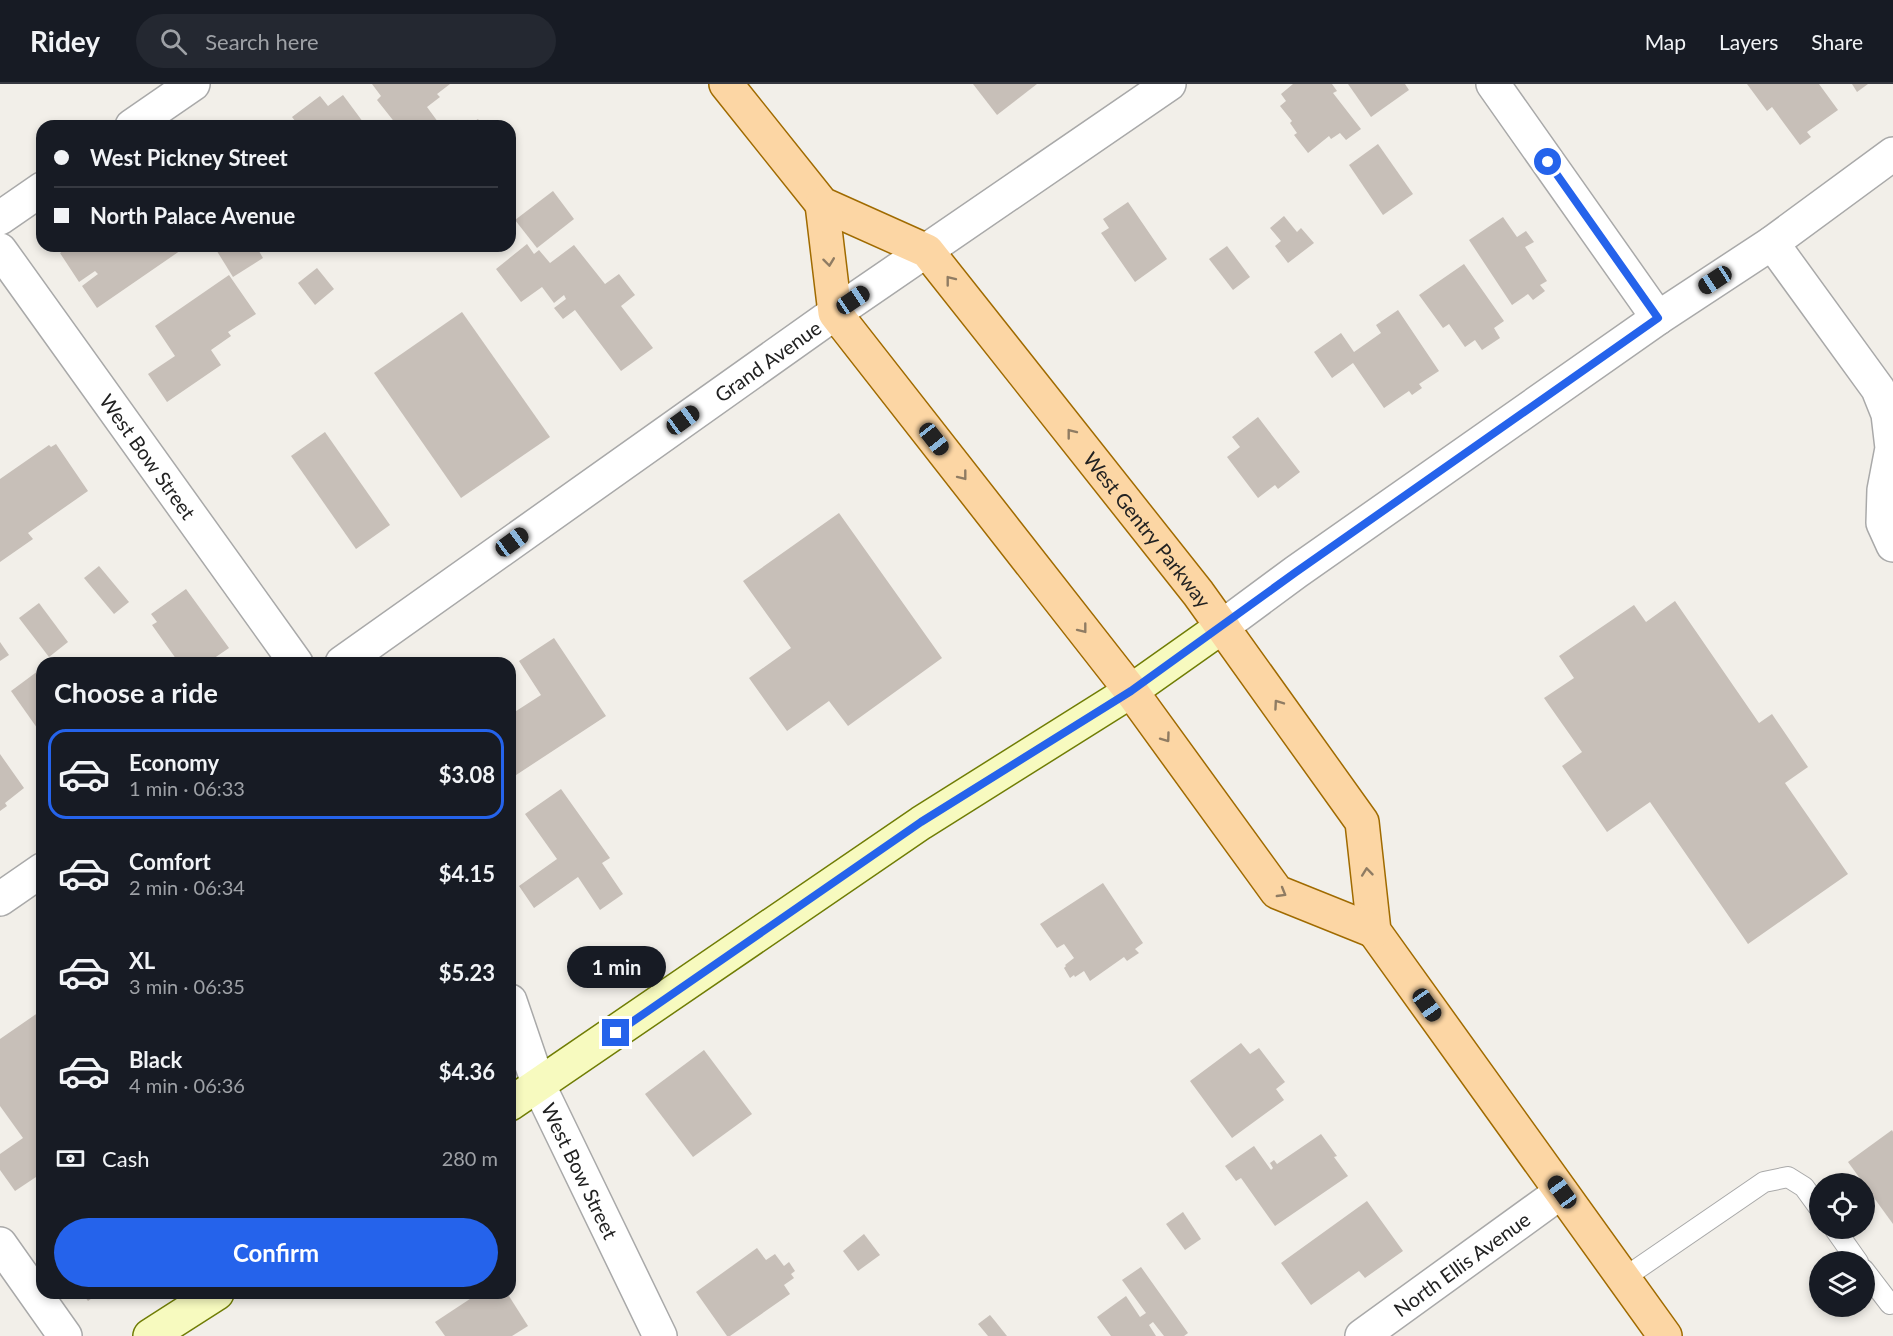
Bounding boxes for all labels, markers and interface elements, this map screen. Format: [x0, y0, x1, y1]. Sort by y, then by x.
search box [136, 14, 556, 68]
text: Ridey [30, 24, 100, 58]
icon: search [157, 25, 190, 58]
text: Search here [205, 28, 319, 55]
text: Map [1645, 29, 1686, 54]
text: Layers [1719, 29, 1778, 54]
text: Share [1811, 29, 1863, 54]
text: West Pickney Street [90, 144, 288, 171]
route start [1534, 148, 1561, 175]
text: North Palace Avenue [90, 202, 295, 229]
one-way arrow [822, 258, 835, 267]
car [1695, 263, 1735, 297]
one-way arrow [947, 275, 958, 286]
car [833, 282, 873, 318]
street label: Grand Avenue [710, 315, 825, 407]
street label: West Bow Street [95, 389, 201, 524]
car [663, 402, 703, 438]
car [916, 419, 952, 459]
one-way arrow [1068, 428, 1079, 439]
street label: West Gentry Parkway [1079, 447, 1217, 612]
one-way arrow [955, 469, 966, 480]
car [492, 524, 532, 560]
one-way arrow [1076, 622, 1087, 633]
text: Choose a ride [54, 676, 218, 709]
one-way arrow [1274, 700, 1285, 711]
one-way arrow [1159, 732, 1170, 743]
icon: car [57, 747, 111, 801]
text: Economy [129, 749, 219, 776]
text: $3.08 [439, 761, 495, 788]
text: 1 min · 06:33 [129, 776, 245, 800]
icon: car [57, 846, 111, 900]
text: Comfort [129, 848, 211, 875]
text: $4.15 [439, 860, 495, 887]
one-way arrow [1362, 868, 1374, 877]
text: 2 min · 06:34 [129, 875, 245, 899]
one-way arrow [1276, 886, 1287, 897]
icon: car [57, 945, 111, 999]
callout: 1 min [566, 946, 666, 988]
text: XL [129, 947, 155, 974]
text: 1 min [592, 955, 641, 979]
text: $5.23 [439, 959, 495, 986]
text: 3 min · 06:35 [129, 974, 245, 998]
car [1409, 985, 1445, 1025]
route end [602, 1019, 629, 1046]
icon: car [57, 1044, 111, 1098]
text: Black [129, 1046, 182, 1073]
text: $4.36 [439, 1058, 495, 1085]
text: 4 min · 06:36 [129, 1073, 245, 1097]
street label: West Bow Street [537, 1099, 623, 1243]
icon: cash [54, 1142, 87, 1175]
text: Cash [102, 1145, 149, 1172]
text: 280 m [442, 1146, 498, 1170]
car [1544, 1172, 1580, 1212]
map controls [1809, 1173, 1875, 1317]
button: locate [1809, 1173, 1875, 1239]
street label: North Ellis Avenue [1389, 1207, 1534, 1321]
button: Confirm [54, 1218, 498, 1287]
button: layers [1809, 1251, 1875, 1317]

